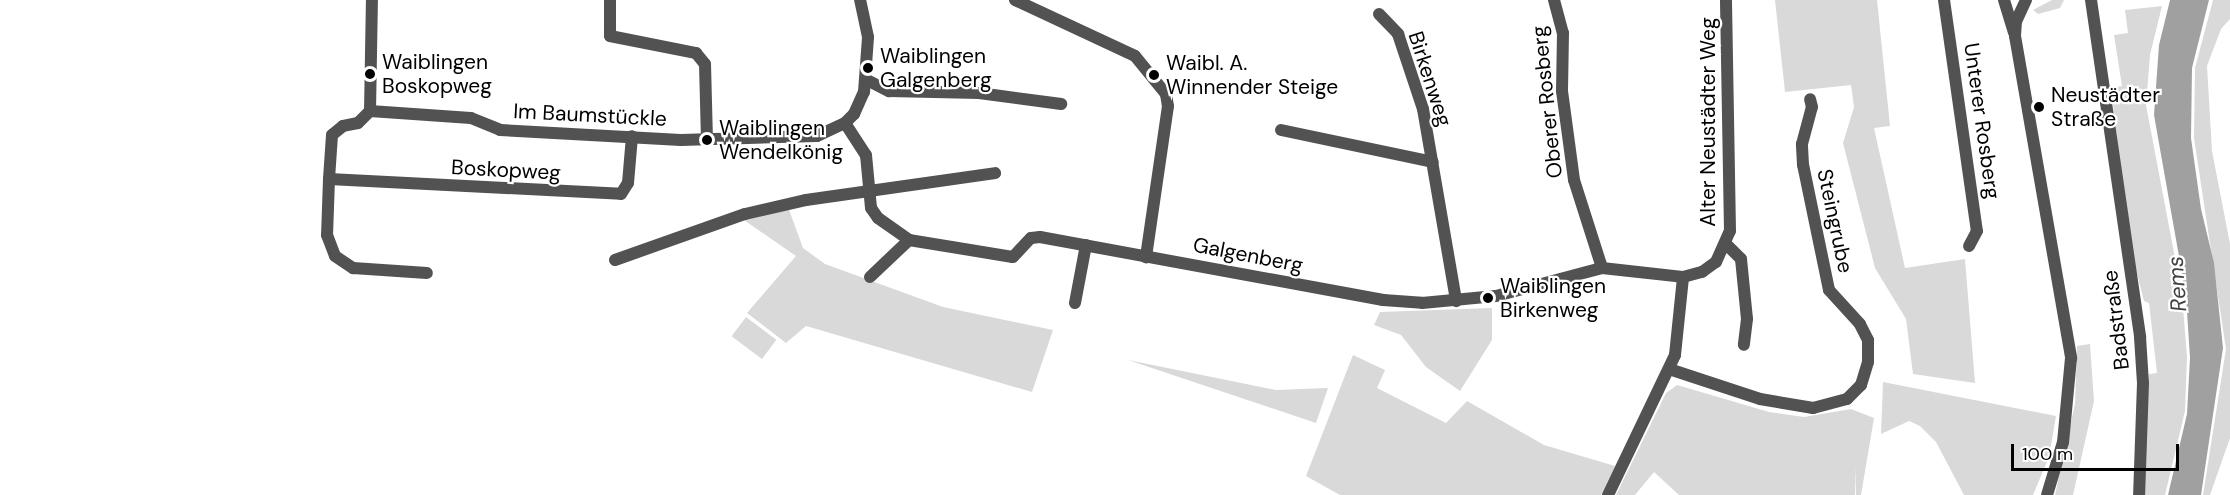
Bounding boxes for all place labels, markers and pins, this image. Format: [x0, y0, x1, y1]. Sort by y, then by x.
place label: Waiblingen Galgenberg [880, 43, 992, 93]
place label: Waiblingen Boskopweg [382, 49, 492, 99]
place label: Waibl. A. Winnender Steige [1166, 50, 1338, 100]
marker: Waiblingen Galgenberg [861, 61, 875, 75]
marker: Waiblingen Boskopweg [363, 67, 377, 81]
marker: Waibl. A. Winnender Steige [1147, 68, 1161, 82]
place label: Neustädter Straße [2051, 82, 2160, 132]
marker: Neustädter Straße [2032, 100, 2046, 114]
place label: Waiblingen Wendelkönig [719, 115, 843, 165]
marker: Waiblingen Wendelkönig [700, 133, 714, 147]
place label: Waiblingen Birkenweg [1500, 273, 1606, 323]
marker: Waiblingen Birkenweg [1481, 291, 1495, 305]

